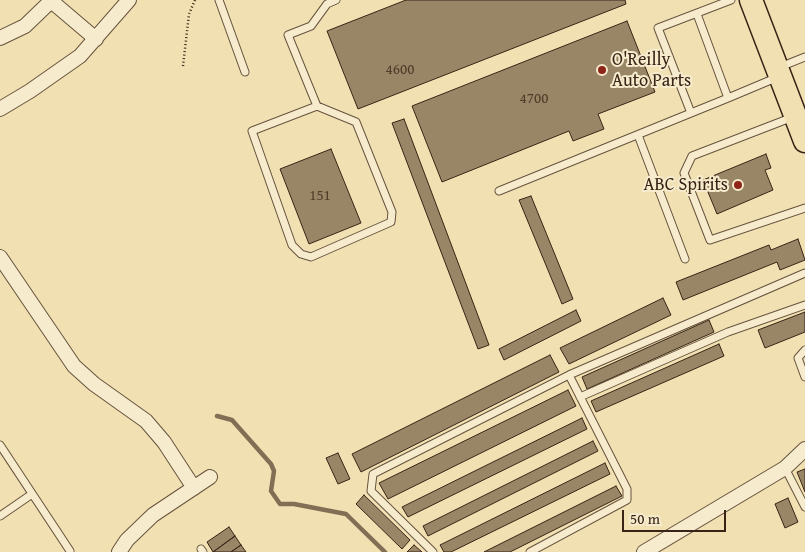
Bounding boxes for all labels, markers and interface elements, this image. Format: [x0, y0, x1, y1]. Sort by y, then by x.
place label: O'Reilly Auto Parts [612, 49, 691, 92]
house number: 4600 [386, 61, 414, 79]
marker: O'Reilly Auto Parts [596, 64, 608, 76]
house number: 4700 [520, 90, 548, 108]
place label: ABC Spirits [644, 174, 728, 196]
marker: ABC Spirits [732, 179, 744, 191]
house number: 151 [309, 187, 331, 205]
scale bar [625, 500, 729, 532]
text: 50 m [630, 508, 660, 529]

